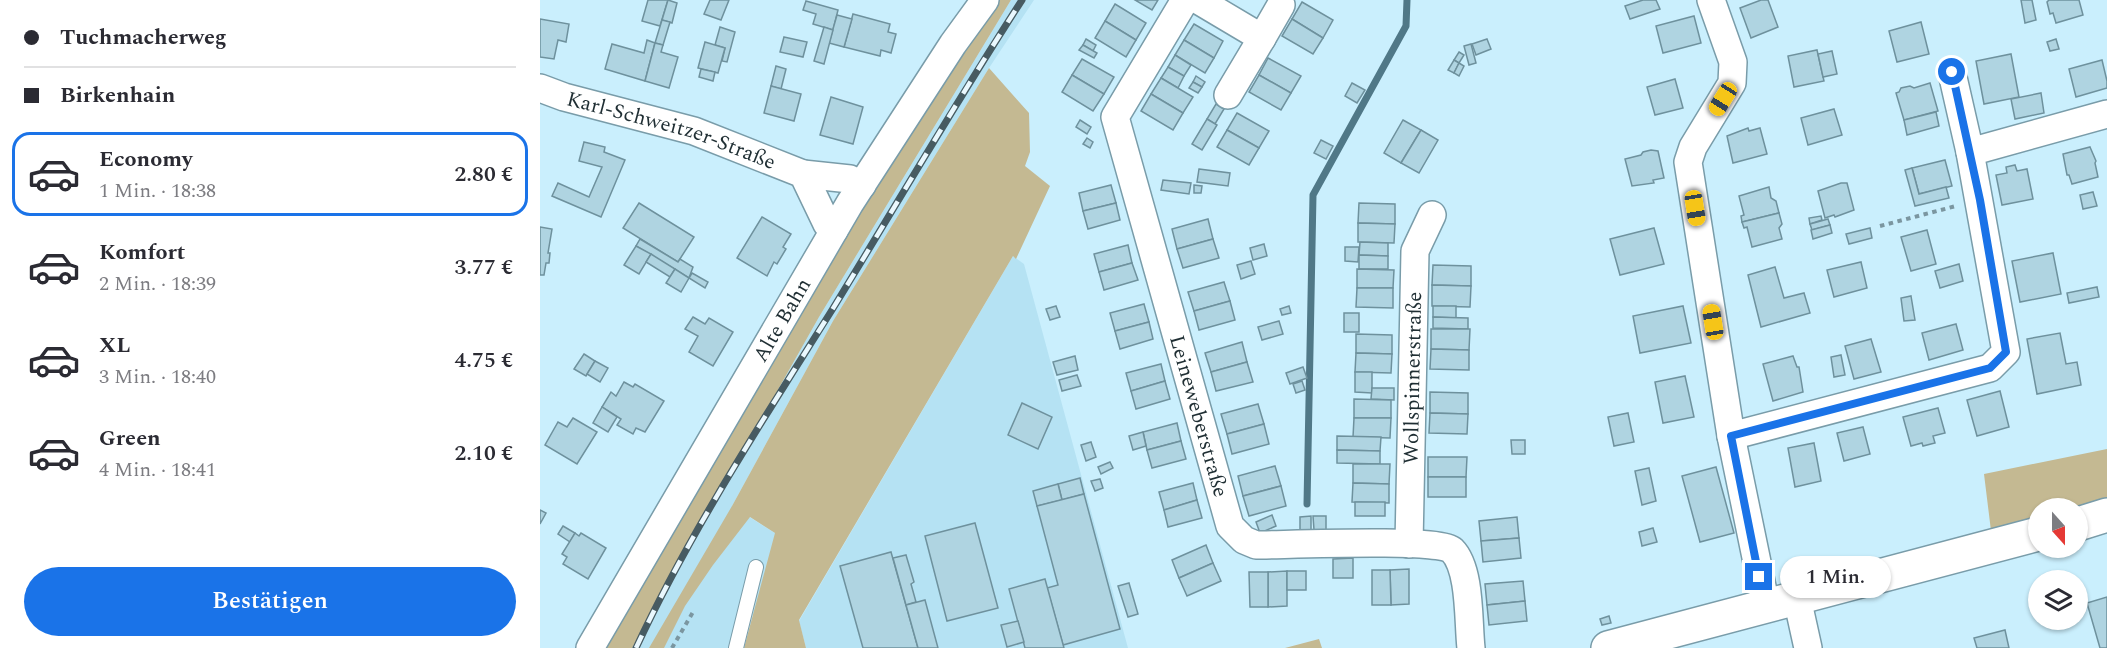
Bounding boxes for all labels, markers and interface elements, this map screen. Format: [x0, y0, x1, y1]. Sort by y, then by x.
text: Tuchmacherweg [60, 21, 227, 54]
route start [1938, 58, 1965, 85]
text: Birkenhain [60, 79, 175, 112]
car [1706, 79, 1740, 119]
street label: Karl-Schweitzer-Straße [563, 83, 780, 179]
text: Economy [99, 143, 192, 176]
icon: car [27, 147, 81, 201]
text: 2.80 € [455, 158, 513, 191]
text: 1 Min. · 18:38 [99, 176, 216, 206]
car [1683, 189, 1707, 227]
text: Komfort [99, 236, 185, 269]
icon: car [27, 240, 81, 294]
text: 3.77 € [455, 251, 513, 284]
text: 2 Min. · 18:39 [99, 269, 216, 299]
street label: Alte Bahn [745, 272, 820, 369]
street label: Wollspinnerstraße [1396, 291, 1431, 465]
car [1701, 303, 1725, 341]
text: XL [99, 329, 130, 362]
street label: Leineweberstraße [1160, 332, 1236, 501]
icon: car [27, 333, 81, 387]
text: 4.75 € [455, 344, 513, 377]
text: 3 Min. · 18:40 [99, 362, 216, 392]
text: Green [99, 422, 161, 455]
icon: car [27, 426, 81, 480]
text: 2.10 € [455, 437, 513, 470]
text: 4 Min. · 18:41 [99, 455, 216, 485]
north arrow [2028, 498, 2088, 558]
map controls [2028, 498, 2088, 630]
callout: 1 Min. [1780, 556, 1891, 598]
text: 1 Min. [1806, 562, 1865, 592]
route end [1745, 563, 1772, 590]
button: Bestätigen [24, 567, 516, 636]
button: layers [2028, 570, 2088, 630]

